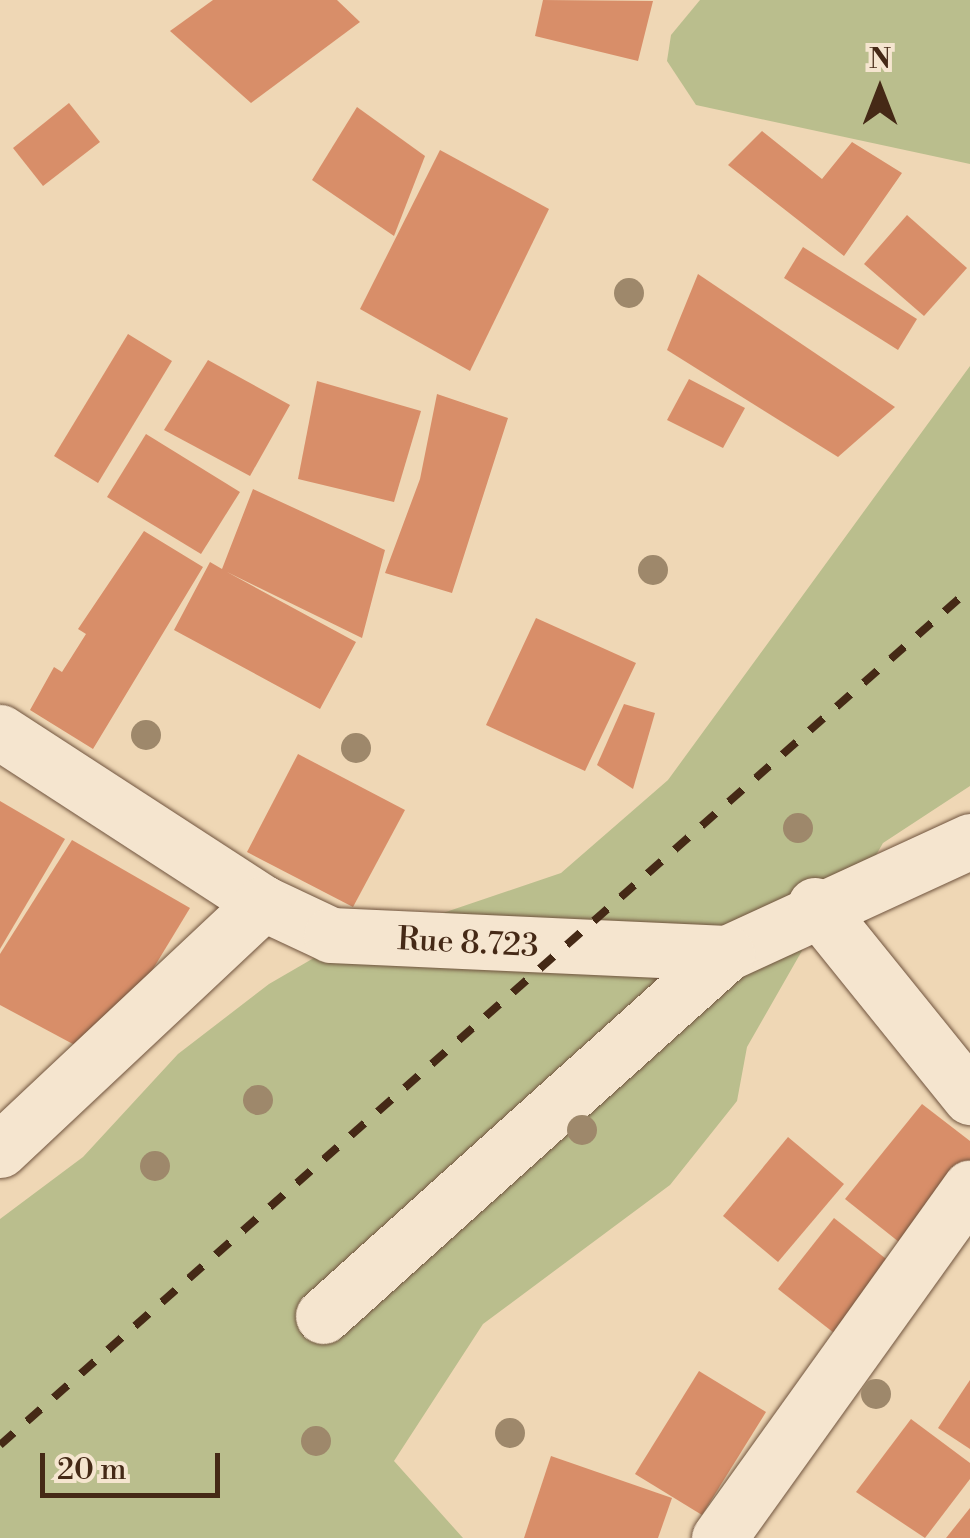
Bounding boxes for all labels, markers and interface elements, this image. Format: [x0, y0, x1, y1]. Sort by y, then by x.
north arrow [830, 40, 930, 140]
text: N [869, 42, 891, 77]
street label: Rue 8.723 [396, 920, 540, 966]
scale bar [45, 1433, 225, 1495]
text: 20 m [57, 1451, 126, 1489]

